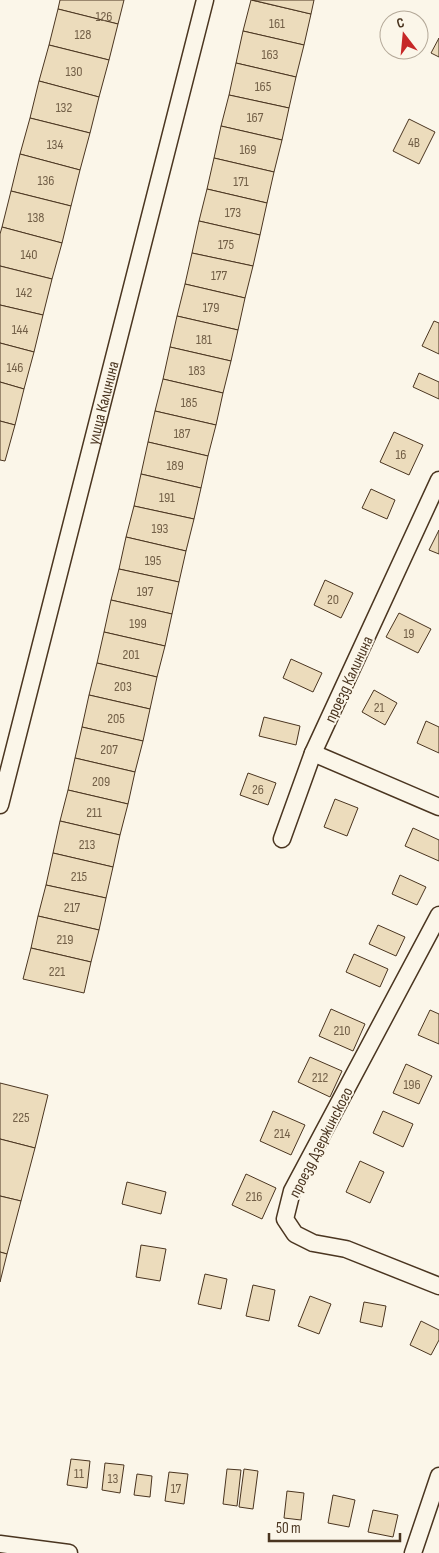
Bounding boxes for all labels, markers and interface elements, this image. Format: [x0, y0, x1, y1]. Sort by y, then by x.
house number: 126 [96, 8, 112, 25]
north arrow [379, 10, 429, 60]
text: С [395, 14, 406, 32]
house number: 161 [269, 15, 285, 32]
house number: 128 [75, 26, 91, 43]
house number: 163 [262, 46, 279, 63]
house number: 130 [65, 63, 83, 80]
house number: 165 [255, 78, 272, 95]
house number: 132 [56, 99, 72, 116]
house number: 167 [247, 109, 264, 126]
house number: 4В [408, 134, 420, 151]
house number: 134 [47, 136, 63, 153]
house number: 169 [239, 141, 257, 158]
house number: 136 [38, 172, 54, 189]
house number: 171 [233, 173, 249, 190]
house number: 173 [225, 204, 241, 221]
house number: 138 [28, 209, 44, 226]
house number: 175 [218, 236, 234, 253]
house number: 140 [21, 246, 38, 263]
house number: 177 [211, 267, 227, 284]
house number: 142 [16, 284, 33, 301]
house number: 179 [203, 299, 219, 316]
house number: 144 [12, 321, 28, 338]
house number: 181 [196, 331, 212, 348]
house number: 146 [7, 359, 23, 376]
street label: улица Калинина [84, 359, 124, 447]
house number: 183 [189, 362, 206, 379]
house number: 185 [181, 394, 198, 411]
house number: 187 [174, 425, 191, 442]
house number: 16 [395, 446, 407, 463]
house number: 189 [166, 457, 184, 474]
house number: 191 [159, 489, 175, 506]
house number: 193 [152, 520, 169, 537]
house number: 195 [145, 552, 162, 569]
house number: 197 [137, 583, 154, 600]
house number: 20 [327, 591, 339, 608]
house number: 199 [129, 615, 147, 632]
house number: 19 [403, 625, 415, 642]
street label: проезд Калинина [321, 633, 378, 726]
house number: 201 [123, 646, 140, 663]
house number: 203 [114, 678, 132, 695]
house number: 21 [374, 699, 384, 716]
house number: 205 [107, 710, 125, 727]
house number: 207 [100, 741, 118, 758]
house number: 209 [92, 773, 110, 790]
house number: 26 [252, 781, 264, 798]
house number: 211 [86, 804, 102, 821]
house number: 213 [79, 836, 95, 853]
house number: 215 [71, 868, 88, 885]
house number: 217 [64, 899, 81, 916]
house number: 219 [57, 931, 73, 948]
house number: 221 [49, 963, 65, 980]
house number: 210 [334, 1022, 350, 1039]
house number: 212 [312, 1069, 329, 1086]
house number: 196 [403, 1076, 421, 1093]
street label: проезд Дзержинского [285, 1084, 357, 1201]
house number: 225 [12, 1109, 30, 1126]
house number: 214 [274, 1125, 290, 1142]
house number: 216 [246, 1188, 262, 1205]
house number: 11 [74, 1465, 84, 1482]
house number: 13 [108, 1470, 119, 1487]
house number: 17 [171, 1480, 182, 1497]
scale bar [269, 1510, 400, 1542]
text: 50 m [276, 1519, 301, 1538]

